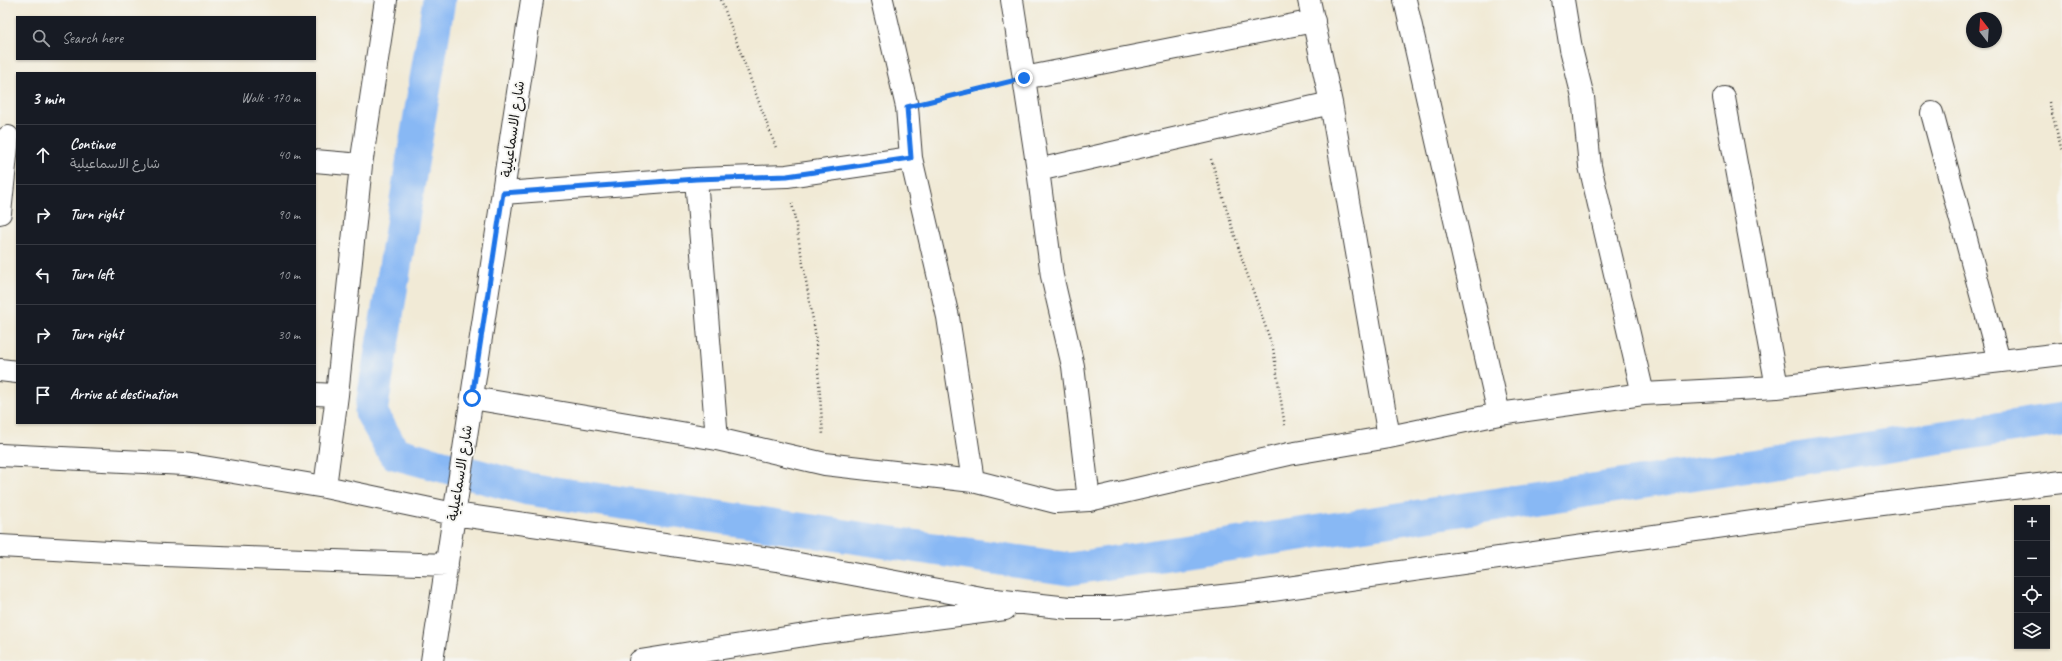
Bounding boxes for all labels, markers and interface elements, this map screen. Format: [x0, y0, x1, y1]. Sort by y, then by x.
north arrow [1966, 12, 2002, 48]
search box [16, 16, 316, 60]
icon: search [30, 27, 52, 49]
text: Search here [62, 29, 123, 48]
route end [1015, 69, 1033, 87]
street label: شارع الاسماعيلية [498, 80, 529, 178]
text: 3 min [32, 88, 65, 109]
text: Walk · 170 m [241, 90, 300, 106]
text: Continue [70, 135, 115, 154]
icon: ahead [32, 144, 54, 166]
text: 40 m [278, 147, 300, 163]
text: شارع الاسماعيلية [70, 156, 160, 172]
icon: right [32, 204, 54, 226]
text: Turn right [70, 205, 123, 224]
text: 90 m [278, 207, 300, 223]
icon: left [32, 264, 54, 286]
text: Turn left [70, 265, 113, 284]
text: 10 m [278, 267, 300, 283]
icon: right [32, 324, 54, 346]
text: Turn right [70, 325, 123, 344]
text: 30 m [278, 327, 300, 343]
icon: arrive [32, 384, 54, 406]
text: Arrive at destination [70, 385, 177, 404]
route start [463, 389, 481, 407]
street label: شارع الاسماعيلية [444, 424, 477, 522]
map controls [2014, 505, 2050, 649]
button: + [2014, 505, 2050, 541]
button: − [2014, 541, 2050, 577]
button: locate [2014, 577, 2050, 613]
button: layers [2014, 613, 2050, 649]

